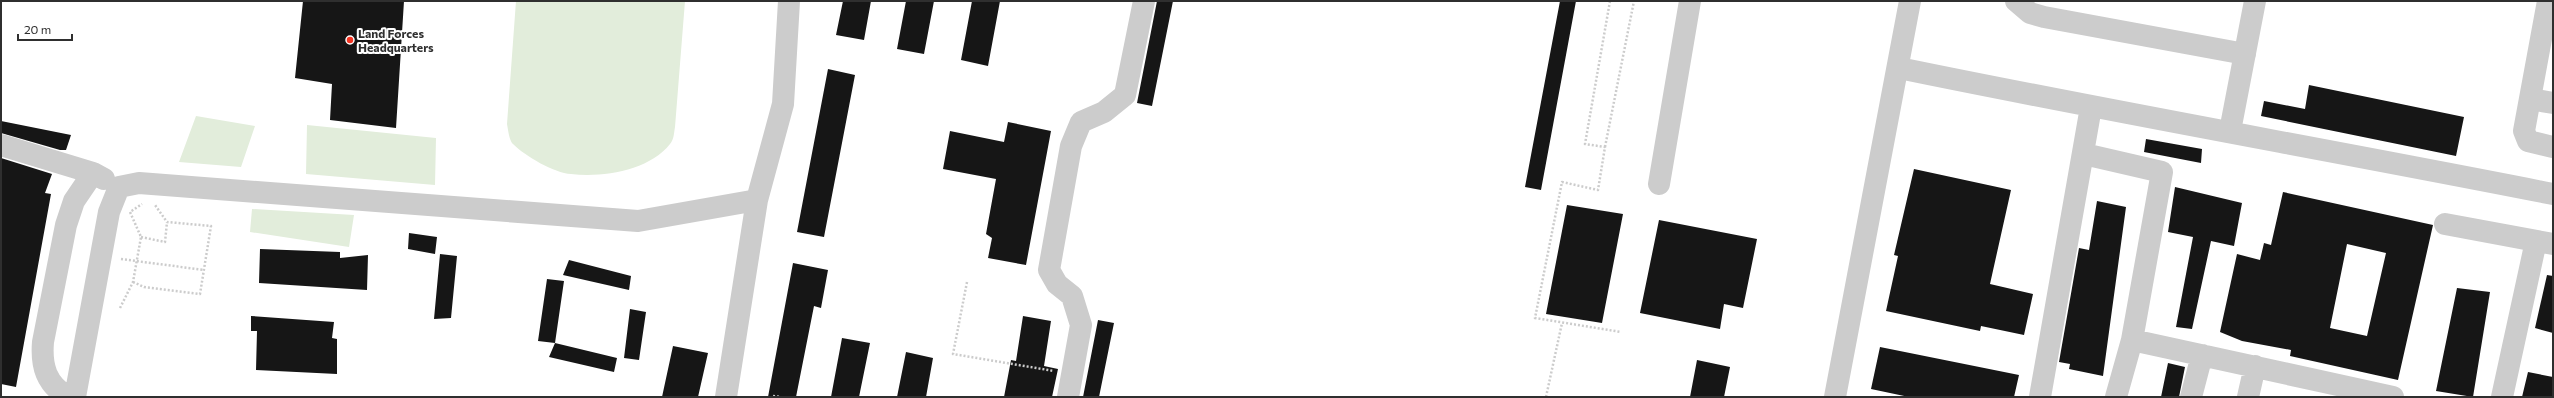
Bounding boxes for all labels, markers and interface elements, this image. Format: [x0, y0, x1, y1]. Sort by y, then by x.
scale bar [18, 16, 72, 42]
text: 20 m [24, 22, 51, 36]
place label: Land Forces Headquarters [358, 26, 434, 54]
marker: Land Forces Headquarters [345, 35, 355, 45]

